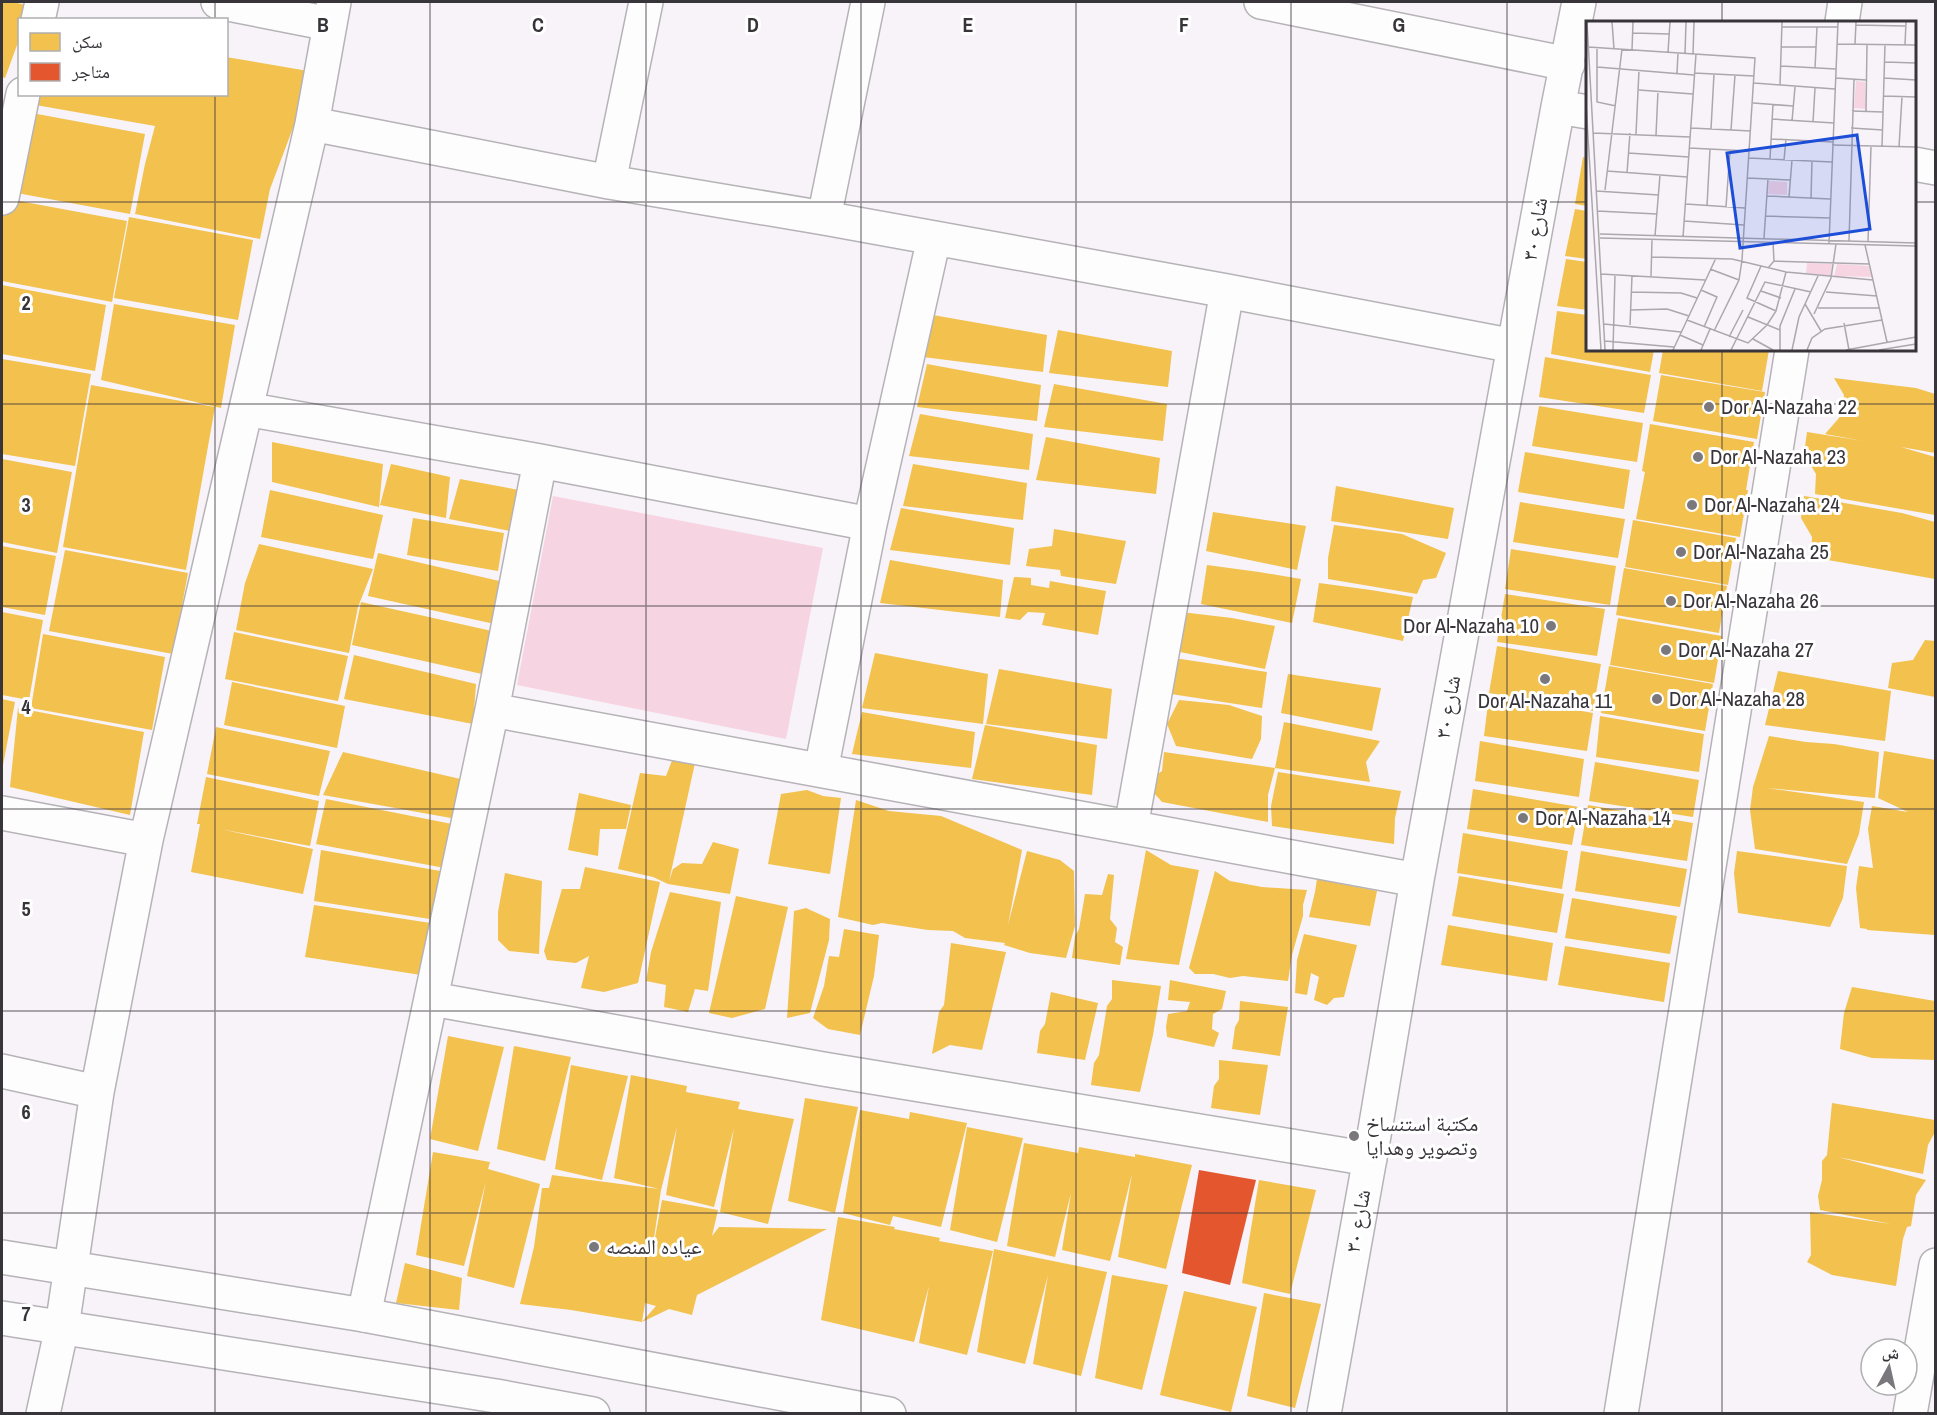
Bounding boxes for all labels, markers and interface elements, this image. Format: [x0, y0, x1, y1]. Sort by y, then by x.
text: B [317, 11, 329, 38]
text: C [532, 11, 544, 38]
text: D [747, 11, 759, 38]
text: E [963, 11, 974, 38]
text: F [1179, 11, 1189, 38]
text: G [1393, 11, 1405, 38]
legend [18, 18, 228, 96]
inset map [1586, 21, 1916, 351]
text: سكن [72, 29, 103, 54]
text: متاجر [71, 59, 110, 84]
street label: شارع ٣٠ [1515, 195, 1554, 263]
text: 2 [21, 289, 31, 316]
place label: Dor Al-Nazaha 22 [1721, 392, 1857, 421]
marker: Dor Al-Nazaha 22 [1702, 400, 1716, 414]
place label: Dor Al-Nazaha 23 [1710, 442, 1846, 471]
marker: Dor Al-Nazaha 23 [1691, 450, 1705, 464]
place label: Dor Al-Nazaha 24 [1704, 490, 1840, 519]
text: 3 [21, 491, 31, 518]
marker: Dor Al-Nazaha 24 [1685, 498, 1699, 512]
place label: Dor Al-Nazaha 25 [1693, 537, 1829, 566]
marker: Dor Al-Nazaha 25 [1674, 545, 1688, 559]
place label: Dor Al-Nazaha 26 [1683, 586, 1819, 615]
marker: Dor Al-Nazaha 26 [1664, 594, 1678, 608]
place label: Dor Al-Nazaha 10 [1403, 611, 1539, 640]
marker: Dor Al-Nazaha 10 [1544, 619, 1558, 633]
place label: Dor Al-Nazaha 27 [1678, 635, 1814, 664]
marker: Dor Al-Nazaha 27 [1659, 643, 1673, 657]
marker: Dor Al-Nazaha 11 [1538, 672, 1552, 686]
street label: شارع ٣٠ [1428, 673, 1467, 741]
place label: Dor Al-Nazaha 28 [1669, 684, 1805, 713]
place label: Dor Al-Nazaha 11 [1478, 686, 1613, 715]
marker: Dor Al-Nazaha 28 [1650, 692, 1664, 706]
text: 4 [21, 693, 31, 720]
place label: Dor Al-Nazaha 14 [1535, 803, 1671, 832]
marker: Dor Al-Nazaha 14 [1516, 811, 1530, 825]
text: 5 [21, 895, 31, 922]
text: 6 [21, 1098, 31, 1125]
place label: مكتبة استنساخ وتصوير وهدايا [1366, 1109, 1478, 1162]
marker: مكتبة استنساخ وتصوير وهدايا [1347, 1129, 1361, 1143]
street label: شارع ٣٠ [1338, 1187, 1377, 1255]
place label: عياده المنصه [606, 1232, 702, 1261]
marker: عياده المنصه [587, 1240, 601, 1254]
text: 7 [21, 1300, 31, 1327]
north arrow [1859, 1337, 1919, 1397]
text: ش [1881, 1340, 1901, 1364]

